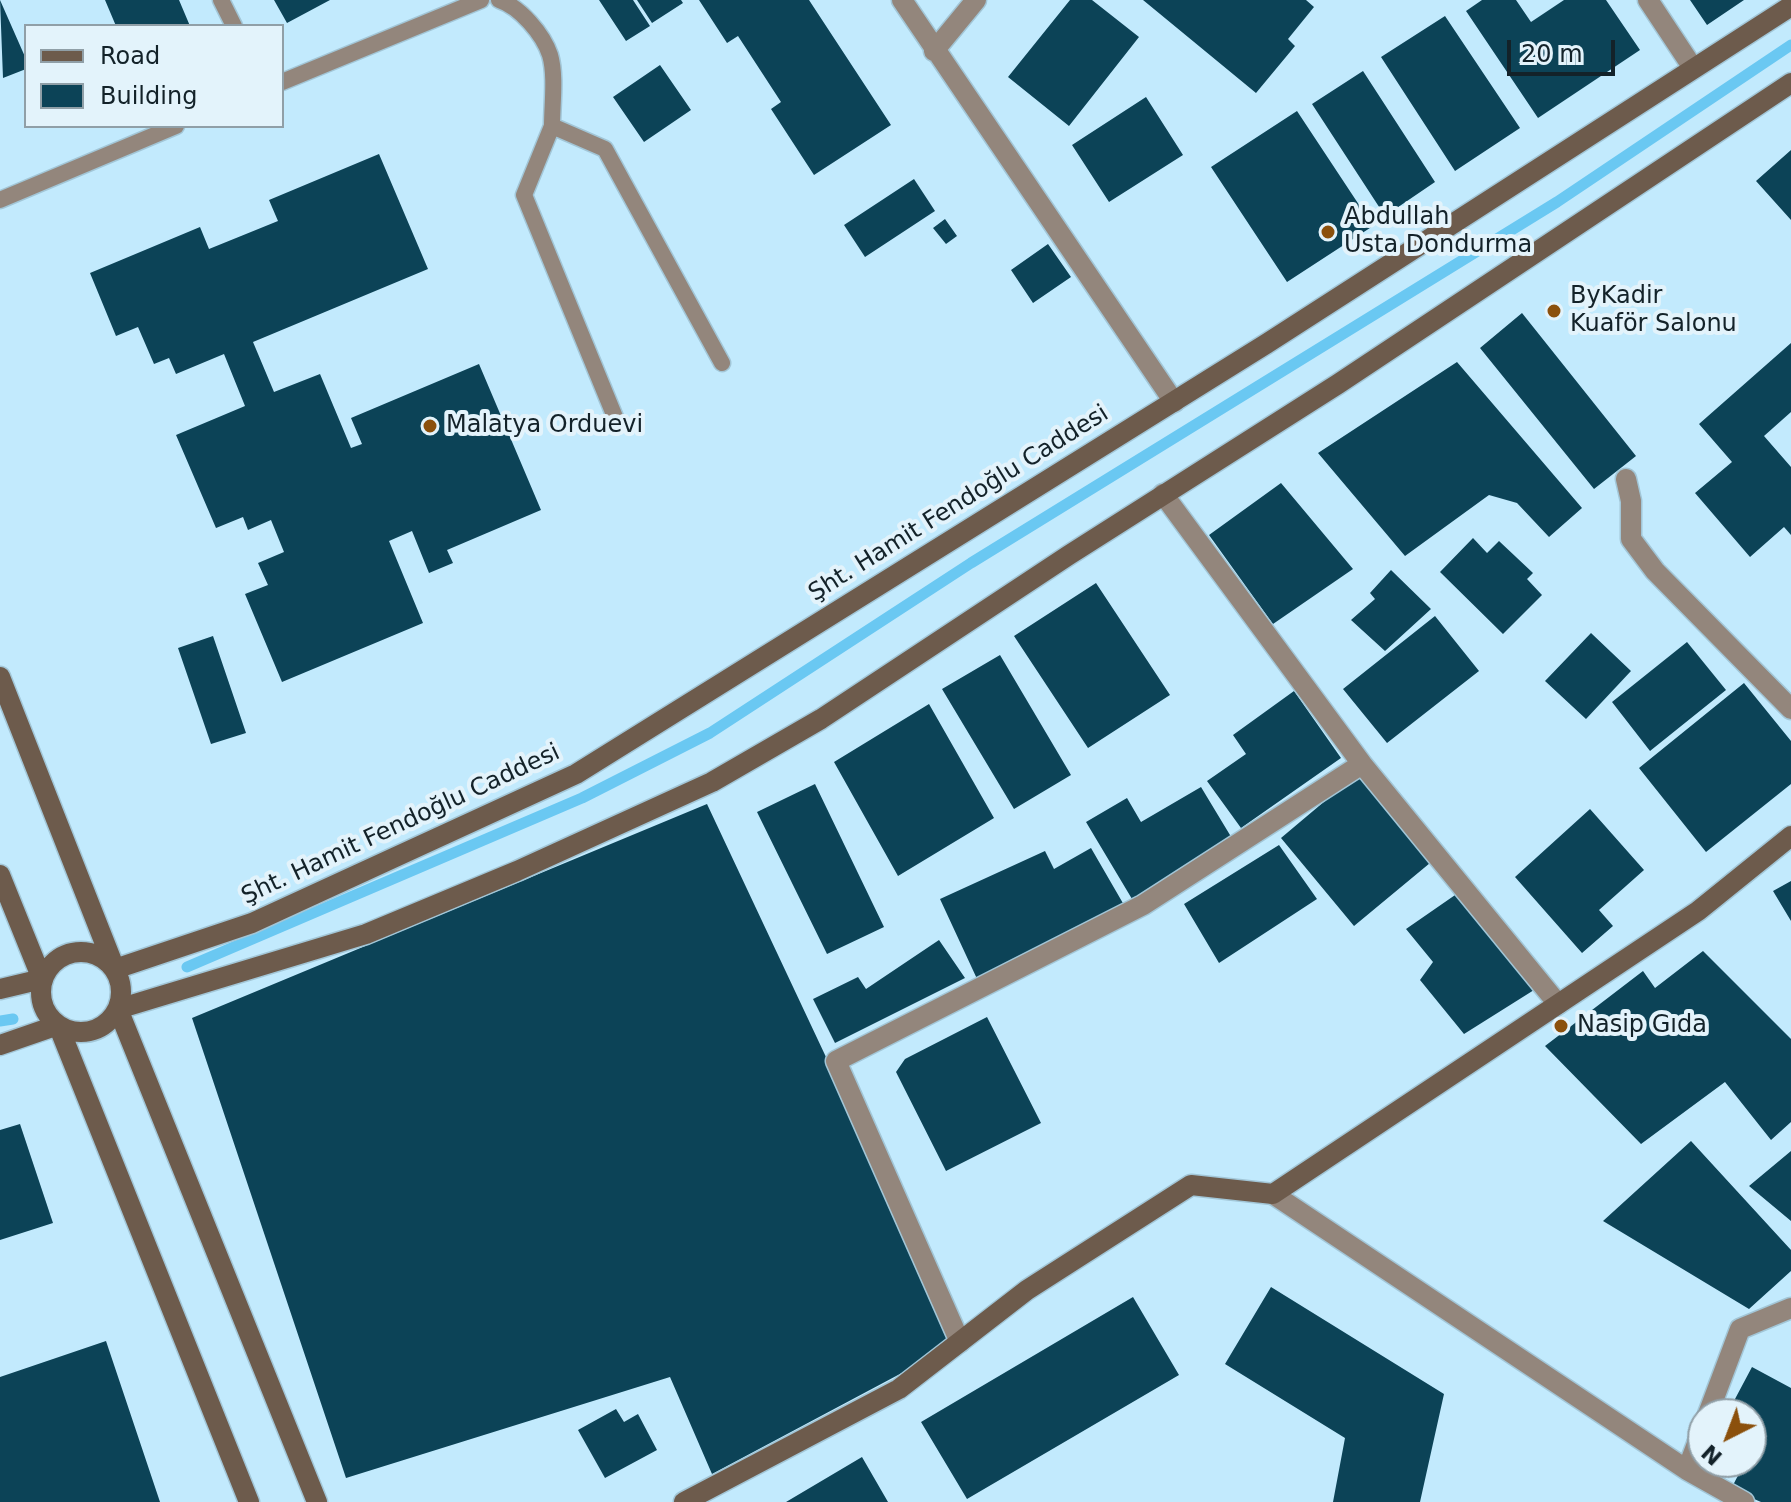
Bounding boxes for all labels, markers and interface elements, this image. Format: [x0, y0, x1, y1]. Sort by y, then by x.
legend [24, 24, 284, 128]
scale bar [1511, 24, 1619, 74]
text: 20 m [1521, 40, 1583, 68]
text: Road [100, 42, 160, 70]
text: Building [100, 82, 197, 110]
place label: Abdullah Usta Dondurma [1344, 204, 1532, 260]
marker: Abdullah Usta Dondurma [1319, 223, 1337, 241]
place label: ByKadir Kuaför Salonu [1570, 283, 1737, 339]
marker: ByKadir Kuaför Salonu [1545, 302, 1563, 320]
street label: Şht. Hamit Fendoğlu Caddesi [804, 400, 1114, 608]
place label: Malatya Orduevi [446, 412, 643, 440]
marker: Malatya Orduevi [421, 417, 439, 435]
street label: Şht. Hamit Fendoğlu Caddesi [237, 738, 565, 912]
place label: Nasip Gıda [1577, 1012, 1707, 1040]
marker: Nasip Gıda [1552, 1017, 1570, 1035]
north arrow [1687, 1398, 1767, 1478]
text: N [1697, 1439, 1727, 1470]

